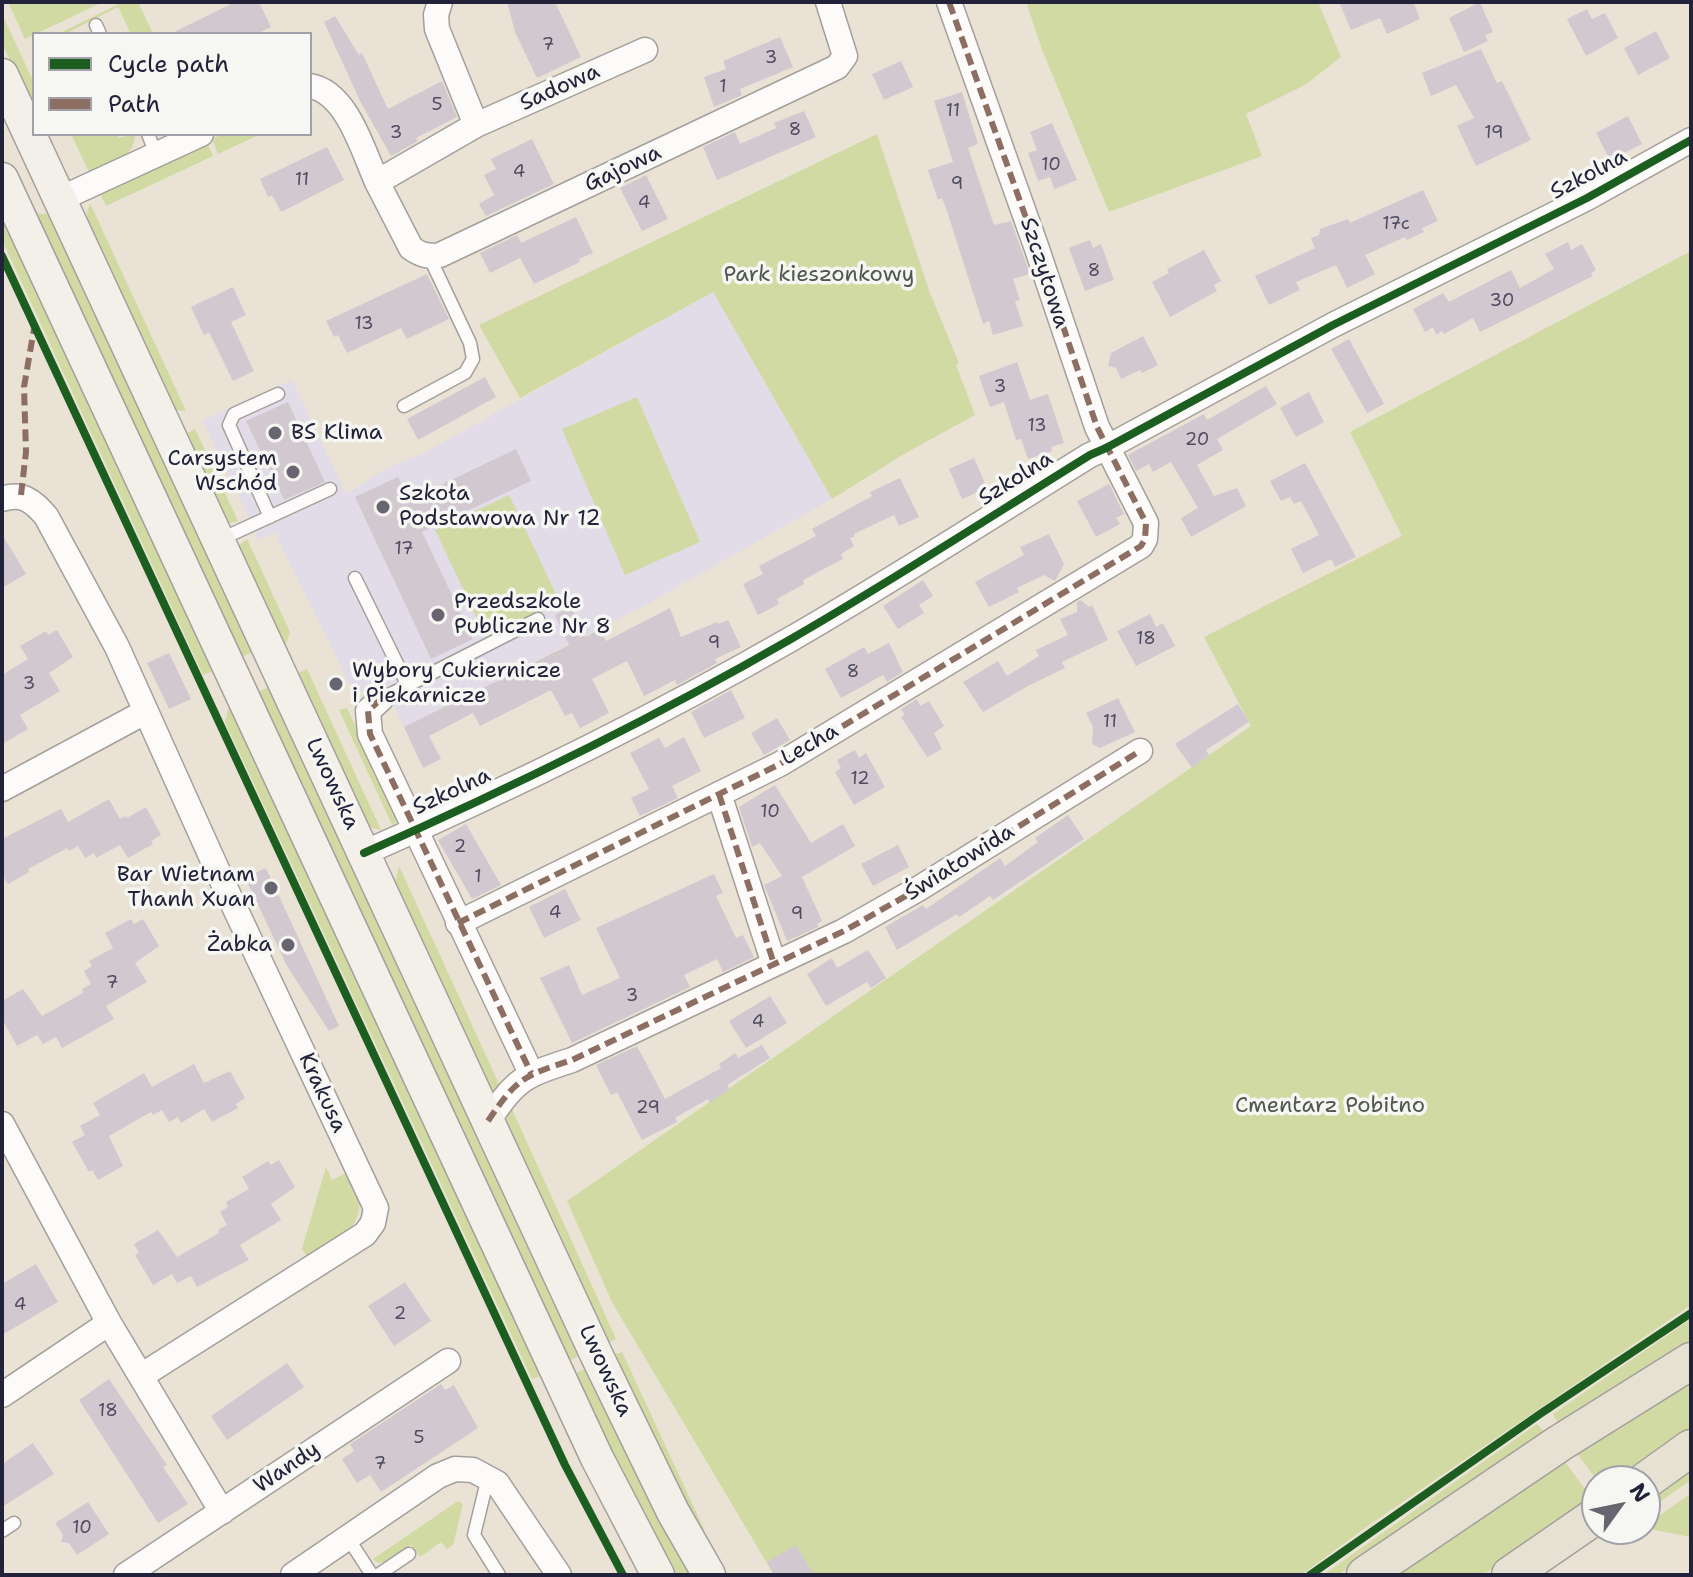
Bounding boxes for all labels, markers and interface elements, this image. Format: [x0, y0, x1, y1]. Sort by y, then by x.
legend [32, 32, 312, 136]
house number: 7 [542, 34, 554, 56]
house number: 3 [765, 47, 777, 69]
text: Cycle path [108, 48, 229, 80]
street label: Sadowa [516, 59, 604, 117]
house number: 1 [719, 76, 727, 98]
text: Path [108, 88, 160, 120]
house number: 5 [431, 94, 443, 116]
house number: 11 [946, 100, 960, 122]
house number: 8 [789, 119, 801, 141]
house number: 3 [390, 122, 402, 144]
house number: 19 [1484, 122, 1504, 144]
street label: Gajowa [581, 140, 665, 198]
street label: Szkolna [1546, 144, 1632, 206]
house number: 10 [1041, 154, 1061, 176]
house number: 4 [513, 161, 525, 183]
house number: 11 [295, 169, 309, 191]
house number: 9 [951, 173, 963, 195]
house number: 4 [638, 192, 650, 214]
house number: 17c [1382, 213, 1410, 235]
street label: Szczytowa [1014, 214, 1074, 332]
house number: 8 [1088, 260, 1100, 282]
park label: Park kieszonkowy [723, 262, 915, 288]
house number: 30 [1490, 290, 1514, 312]
house number: 13 [354, 313, 374, 335]
house number: 3 [994, 376, 1006, 398]
house number: 13 [1027, 415, 1047, 437]
place label: BS Klima [291, 420, 382, 446]
marker: BS Klima [266, 424, 284, 442]
house number: 20 [1185, 429, 1209, 451]
place label: Carsystem Wschód [167, 446, 277, 498]
street label: Szkolna [974, 446, 1058, 512]
marker: Carsystem Wschód [284, 463, 302, 481]
place label: Szkoła Podstawowa Nr 12 [399, 481, 601, 532]
marker: Szkoła Podstawowa Nr 12 [374, 498, 392, 516]
house number: 17 [394, 538, 414, 560]
place label: Przedszkole Publiczne Nr 8 [454, 589, 611, 640]
marker: Przedszkole Publiczne Nr 8 [429, 606, 447, 624]
house number: 18 [1136, 628, 1156, 650]
house number: 9 [708, 632, 720, 654]
place label: Wybory Cukiernicze i Piekarnicze [352, 658, 561, 710]
house number: 8 [847, 661, 859, 683]
house number: 3 [23, 673, 35, 695]
marker: Wybory Cukiernicze i Piekarnicze [327, 675, 345, 693]
house number: 11 [1103, 711, 1117, 733]
street label: Lecha [777, 718, 843, 772]
street label: Lwowska [299, 734, 365, 834]
street label: Szkolna [409, 763, 495, 821]
house number: 12 [850, 768, 870, 790]
house number: 10 [760, 801, 780, 823]
street label: Światowida [900, 819, 1020, 907]
house number: 2 [454, 836, 466, 858]
place label: Bar Wietnam Thanh Xuan [117, 862, 255, 914]
house number: 1 [474, 866, 482, 888]
marker: Bar Wietnam Thanh Xuan [262, 879, 280, 897]
house number: 4 [549, 902, 561, 924]
house number: 9 [791, 903, 803, 925]
place label: Żabka [207, 932, 272, 958]
marker: Żabka [279, 936, 297, 954]
house number: 7 [106, 972, 118, 994]
house number: 3 [626, 985, 638, 1007]
house number: 4 [752, 1011, 764, 1033]
street label: Krakusa [292, 1049, 352, 1137]
park label: Cmentarz Pobitno [1235, 1093, 1425, 1119]
house number: 29 [636, 1097, 660, 1119]
house number: 4 [14, 1294, 26, 1316]
house number: 2 [394, 1303, 406, 1325]
street label: Lwowska [572, 1321, 638, 1421]
house number: 18 [98, 1400, 118, 1422]
house number: 5 [413, 1427, 425, 1449]
street label: Wandy [249, 1436, 325, 1500]
house number: 7 [374, 1453, 386, 1475]
north arrow [1581, 1465, 1661, 1545]
text: N [1623, 1478, 1657, 1508]
house number: 10 [72, 1517, 92, 1539]

